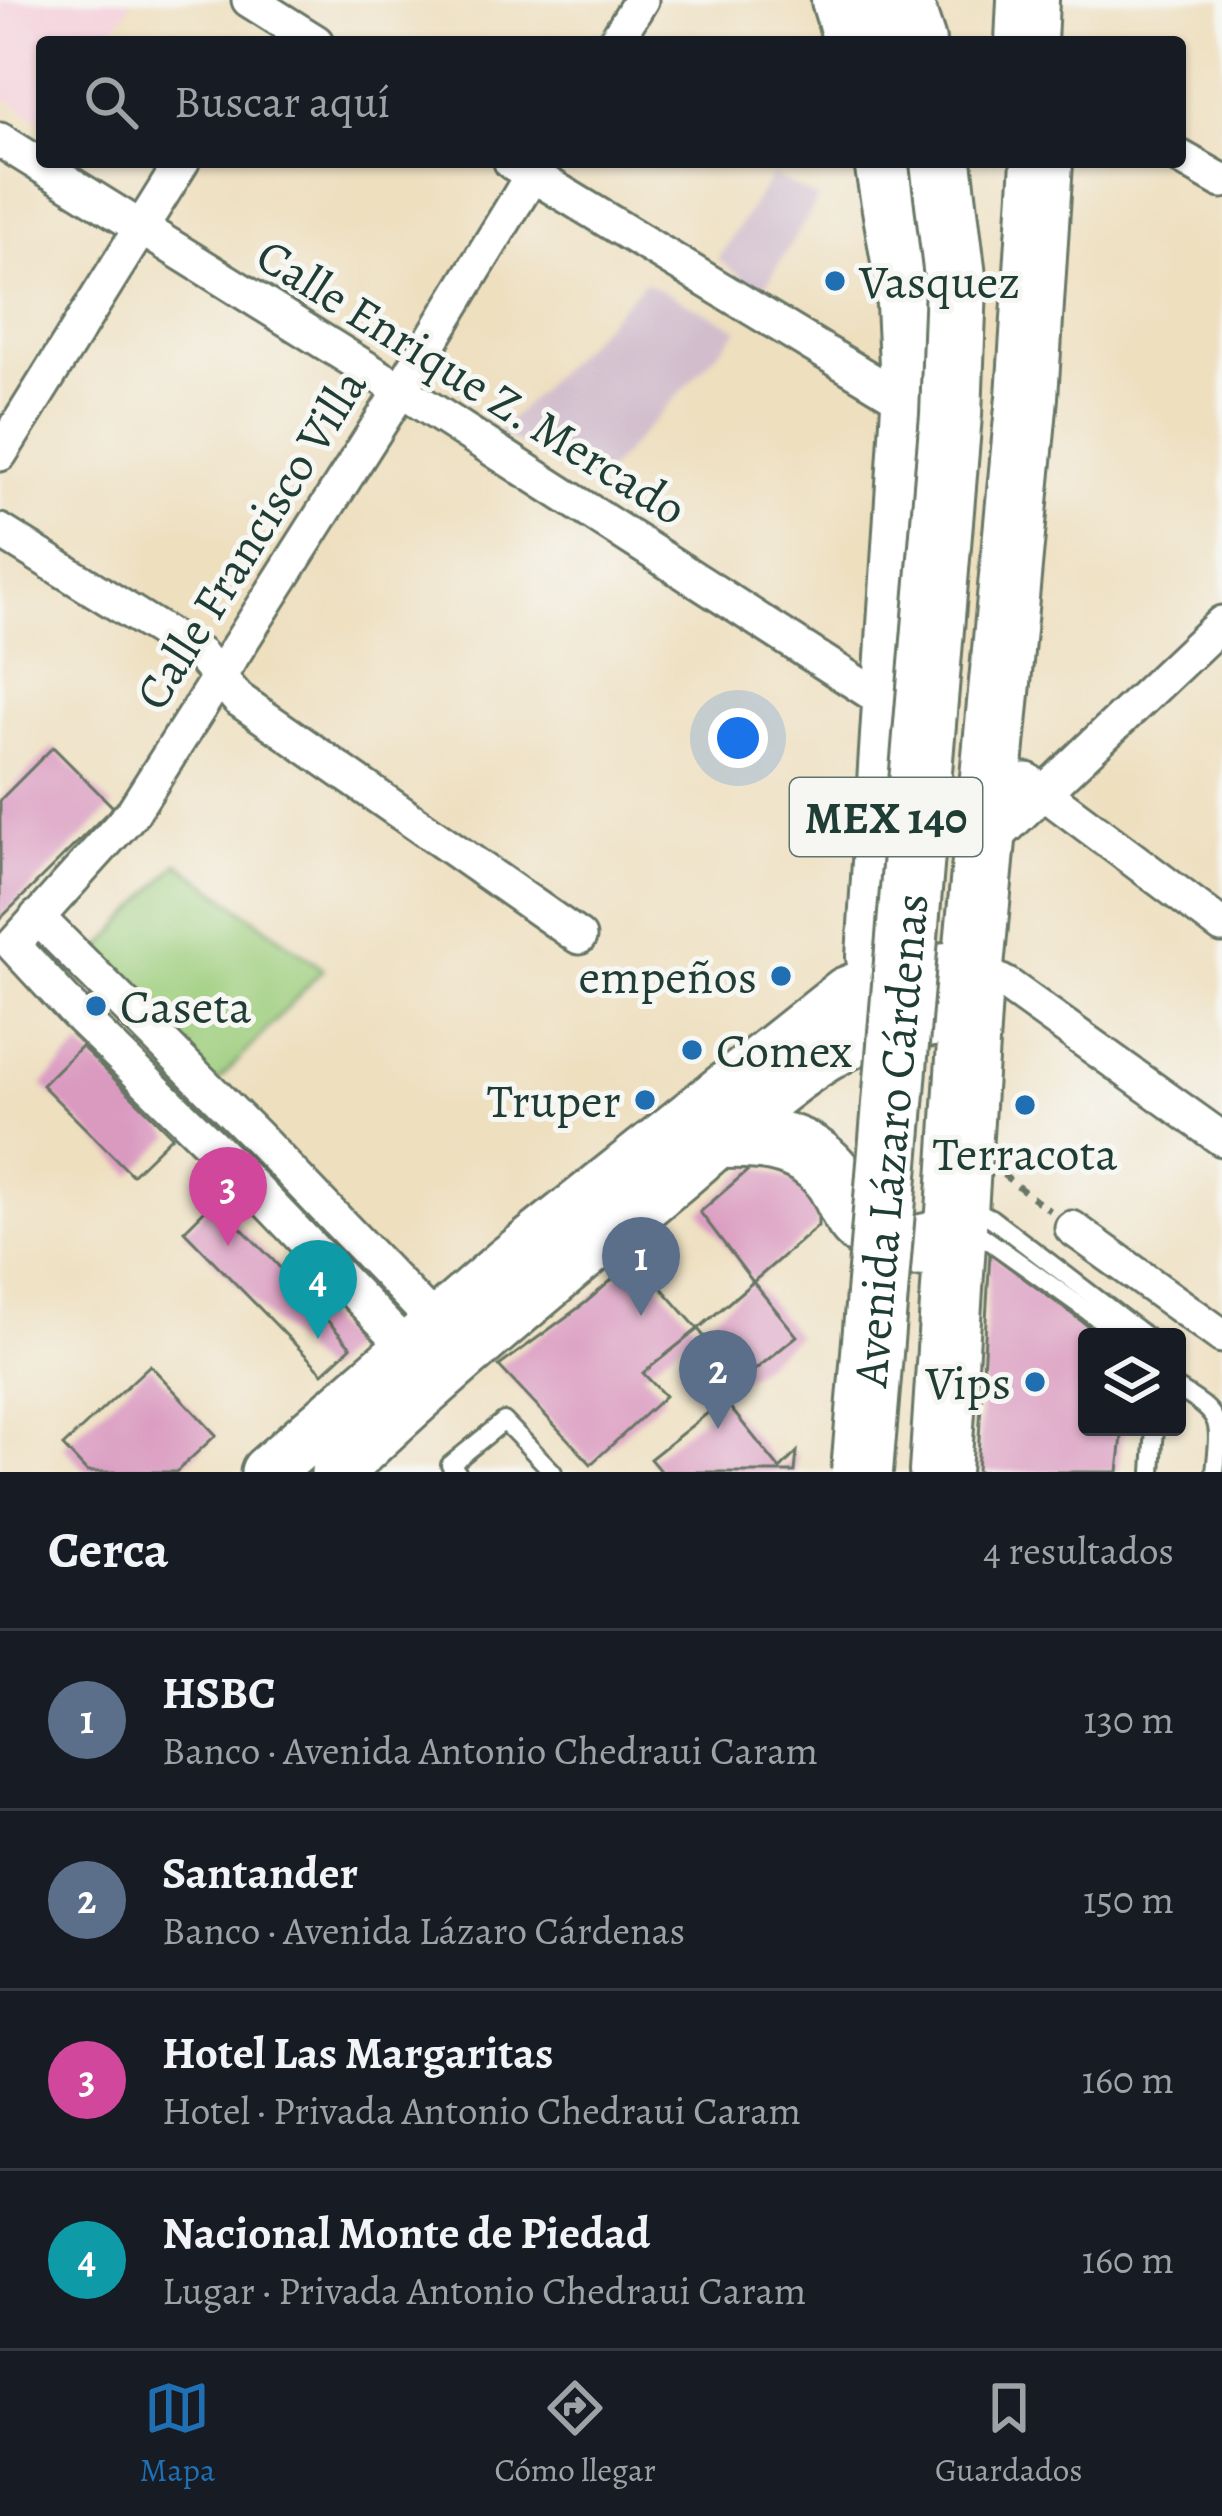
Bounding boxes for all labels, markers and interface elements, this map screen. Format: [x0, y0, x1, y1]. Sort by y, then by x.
search box [36, 36, 1186, 168]
icon: search [78, 69, 144, 135]
text: Buscar aquí [174, 71, 390, 133]
street label: Calle Enrique Z. Mercado [244, 223, 699, 541]
place label: Vasquez [858, 249, 1020, 315]
marker: Vasquez [822, 268, 848, 294]
street label: Calle Francisco Villa [120, 356, 382, 722]
your location [708, 708, 768, 768]
road number: MEX 140 [790, 778, 982, 856]
street label: Avenida Lázaro Cárdenas [837, 891, 945, 1391]
place label: empeños [579, 944, 757, 1010]
marker: empeños [768, 963, 794, 989]
place label: Caseta [120, 974, 252, 1040]
marker: Caseta [83, 993, 109, 1019]
place label: Comex [716, 1018, 852, 1084]
marker: Comex [679, 1037, 705, 1063]
place label: Truper [487, 1068, 621, 1134]
marker: Truper [632, 1087, 658, 1113]
marker: Terracota [1012, 1092, 1038, 1118]
place label: Terracota [932, 1121, 1118, 1187]
pin: 3 [189, 1147, 267, 1246]
pin: 1 [602, 1217, 680, 1316]
pin: 4 [279, 1240, 357, 1339]
map controls [1078, 1328, 1186, 1436]
button: layers [1078, 1328, 1186, 1436]
pin: 2 [679, 1330, 757, 1429]
place label: Vips [924, 1350, 1011, 1416]
marker: Vips [1022, 1369, 1048, 1395]
text: Cerca [48, 1515, 169, 1585]
text: 4 resultados [983, 1524, 1174, 1577]
text: HSBC [162, 1662, 276, 1724]
text: 1 [80, 1693, 94, 1746]
text: 130 m [1083, 1693, 1174, 1746]
text: Banco · Avenida Antonio Chedraui Caram [162, 1724, 818, 1777]
text: Santander [162, 1842, 358, 1904]
text: 2 [78, 1873, 96, 1926]
text: 150 m [1083, 1873, 1174, 1926]
text: Banco · Avenida Lázaro Cárdenas [162, 1904, 685, 1957]
text: Hotel Las Margaritas [162, 2022, 553, 2084]
text: 3 [79, 2053, 95, 2106]
text: 160 m [1082, 2053, 1174, 2106]
text: Hotel · Privada Antonio Chedraui Caram [162, 2084, 801, 2137]
text: Nacional Monte de Piedad [162, 2202, 650, 2264]
text: 4 [78, 2233, 96, 2286]
text: 160 m [1082, 2233, 1174, 2286]
text: Lugar · Privada Antonio Chedraui Caram [162, 2264, 806, 2317]
tab: Mapa [140, 2375, 215, 2492]
tab: Cómo llegar [494, 2375, 656, 2492]
tab: Guardados [935, 2375, 1082, 2492]

